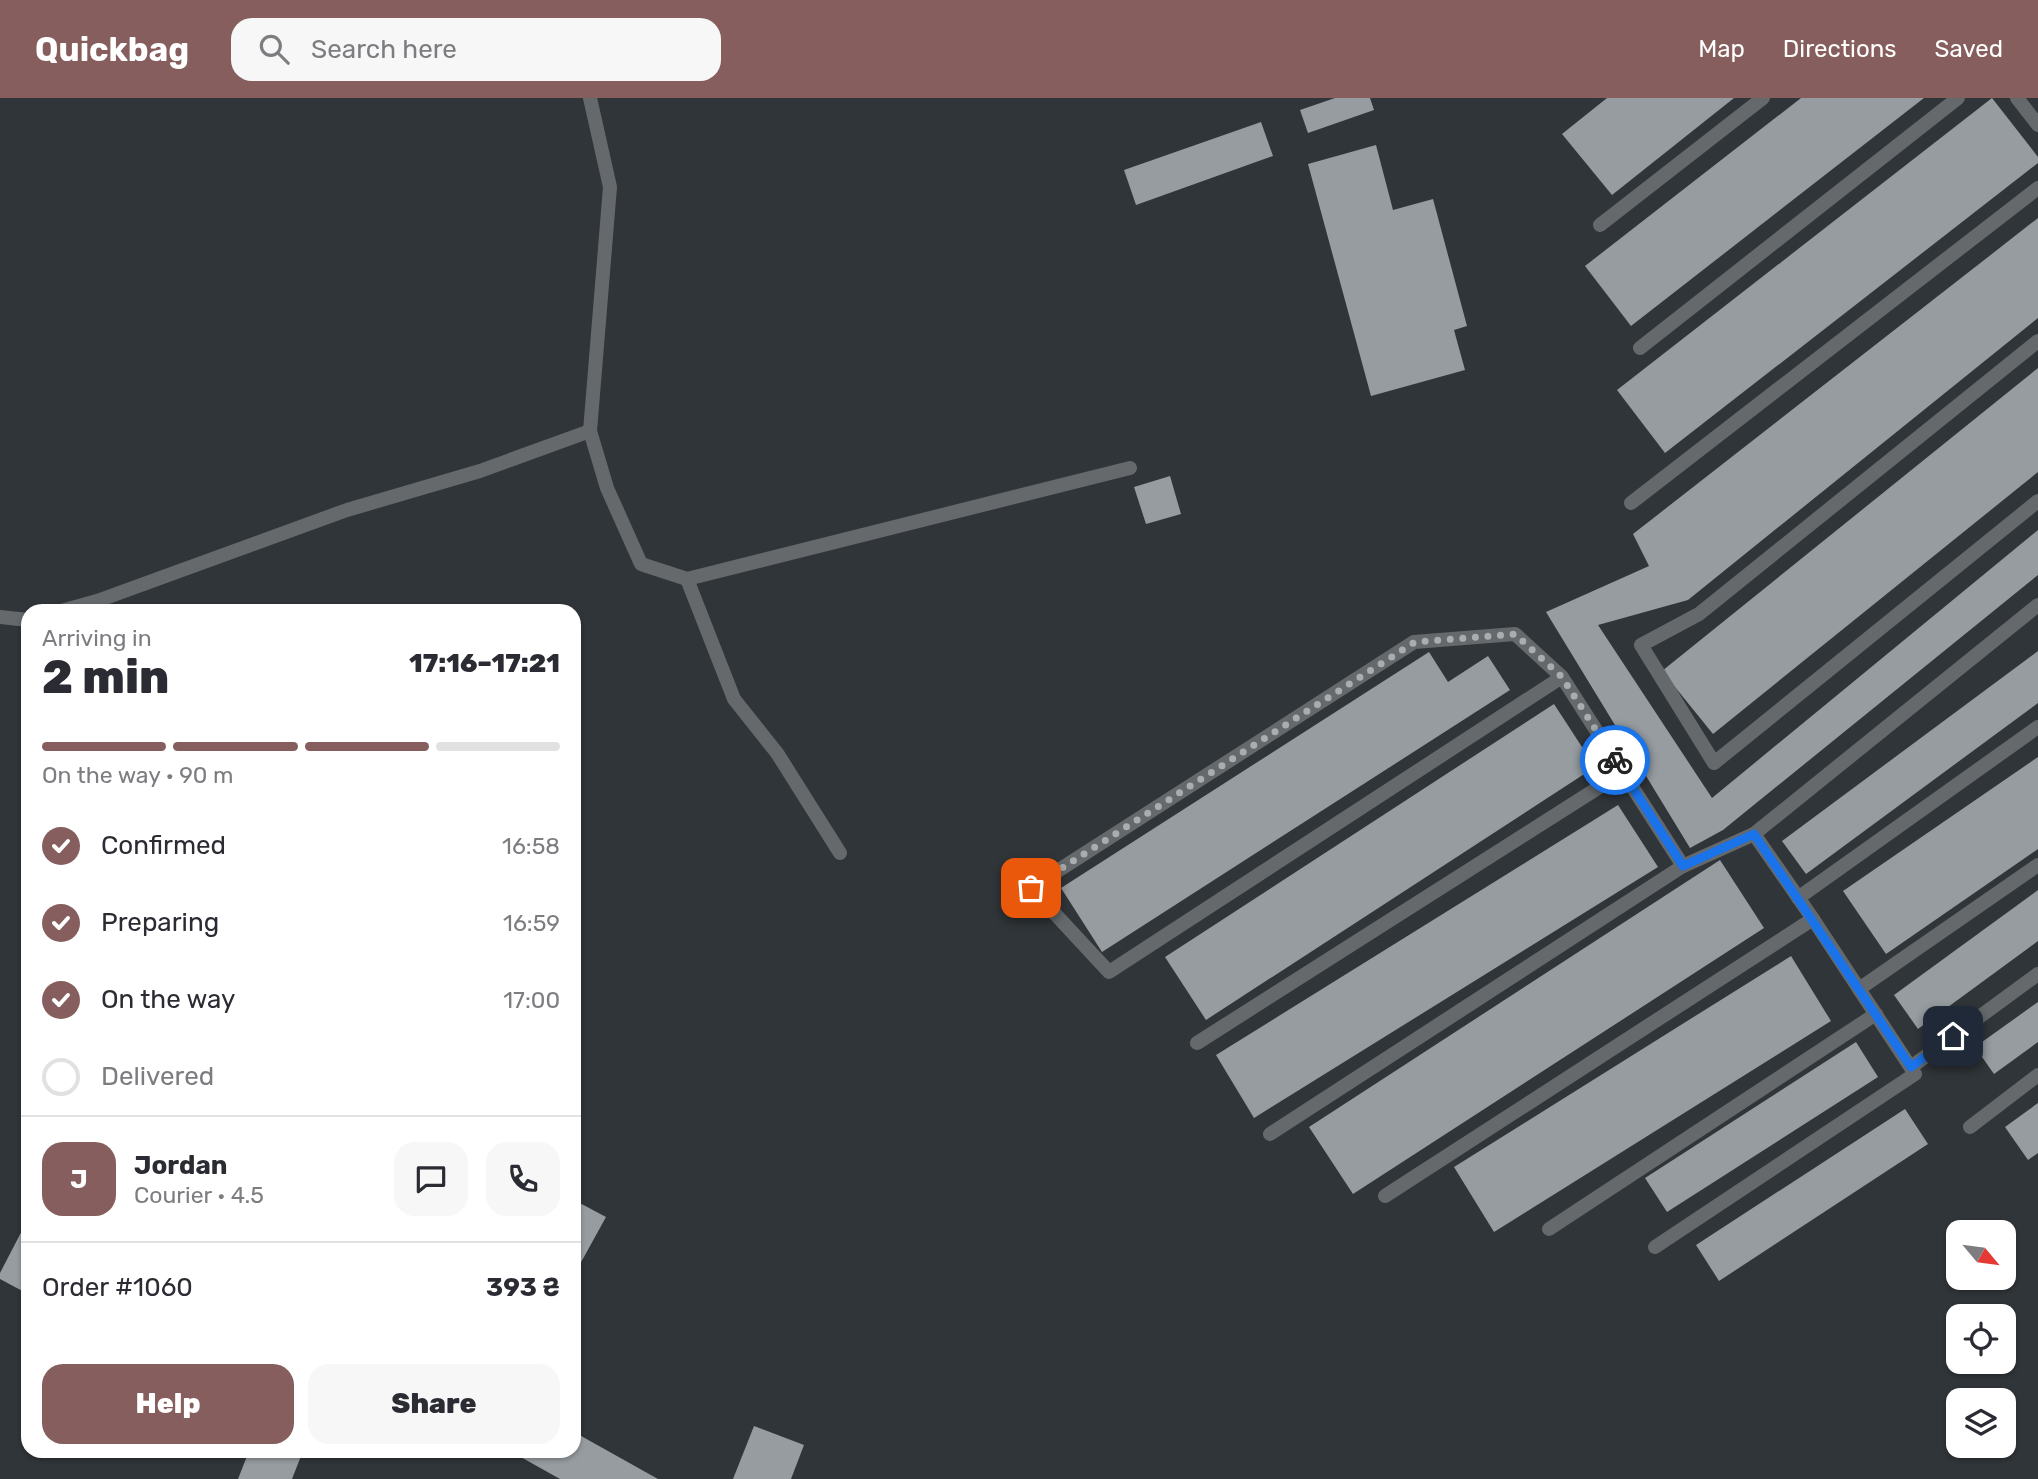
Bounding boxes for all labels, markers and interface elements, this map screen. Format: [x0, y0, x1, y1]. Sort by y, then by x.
search box [231, 18, 721, 81]
text: Quickbag [35, 30, 189, 69]
icon: search [255, 30, 293, 68]
text: Search here [311, 34, 457, 65]
text: Map [1698, 35, 1745, 63]
text: Directions [1783, 35, 1896, 63]
text: Saved [1934, 35, 2003, 63]
text: Arriving in [42, 624, 152, 652]
text: 17:16–17:21 [409, 648, 560, 679]
text: 2 min [42, 650, 169, 705]
courier [1580, 725, 1650, 795]
icon: bike [1596, 741, 1634, 779]
text: On the way · 90 m [42, 761, 233, 789]
icon: check [42, 827, 80, 865]
text: Confirmed [101, 830, 226, 861]
text: 16:58 [502, 832, 560, 860]
pin [1001, 858, 1061, 918]
icon: bag [1012, 869, 1050, 907]
icon: check [42, 904, 80, 942]
text: Preparing [101, 907, 219, 938]
text: 16:59 [503, 909, 560, 937]
icon: check [42, 981, 80, 1019]
text: On the way [101, 984, 235, 1015]
text: 17:00 [503, 986, 560, 1014]
pin [1923, 1006, 1983, 1066]
icon: home [1934, 1017, 1972, 1055]
text: Delivered [101, 1061, 214, 1092]
button: chat [394, 1142, 468, 1216]
button: phone [486, 1142, 560, 1216]
text: Jordan [134, 1150, 227, 1181]
text: J [70, 1164, 88, 1195]
text: Courier · 4.5 [134, 1181, 264, 1209]
north arrow [1946, 1220, 2016, 1290]
map controls [1946, 1220, 2016, 1458]
text: Order #1060 [42, 1272, 193, 1303]
text: 393 ₴ [486, 1272, 560, 1303]
button: locate [1946, 1304, 2016, 1374]
button: Help [42, 1364, 294, 1444]
button: Share [308, 1364, 560, 1444]
button: layers [1946, 1388, 2016, 1458]

